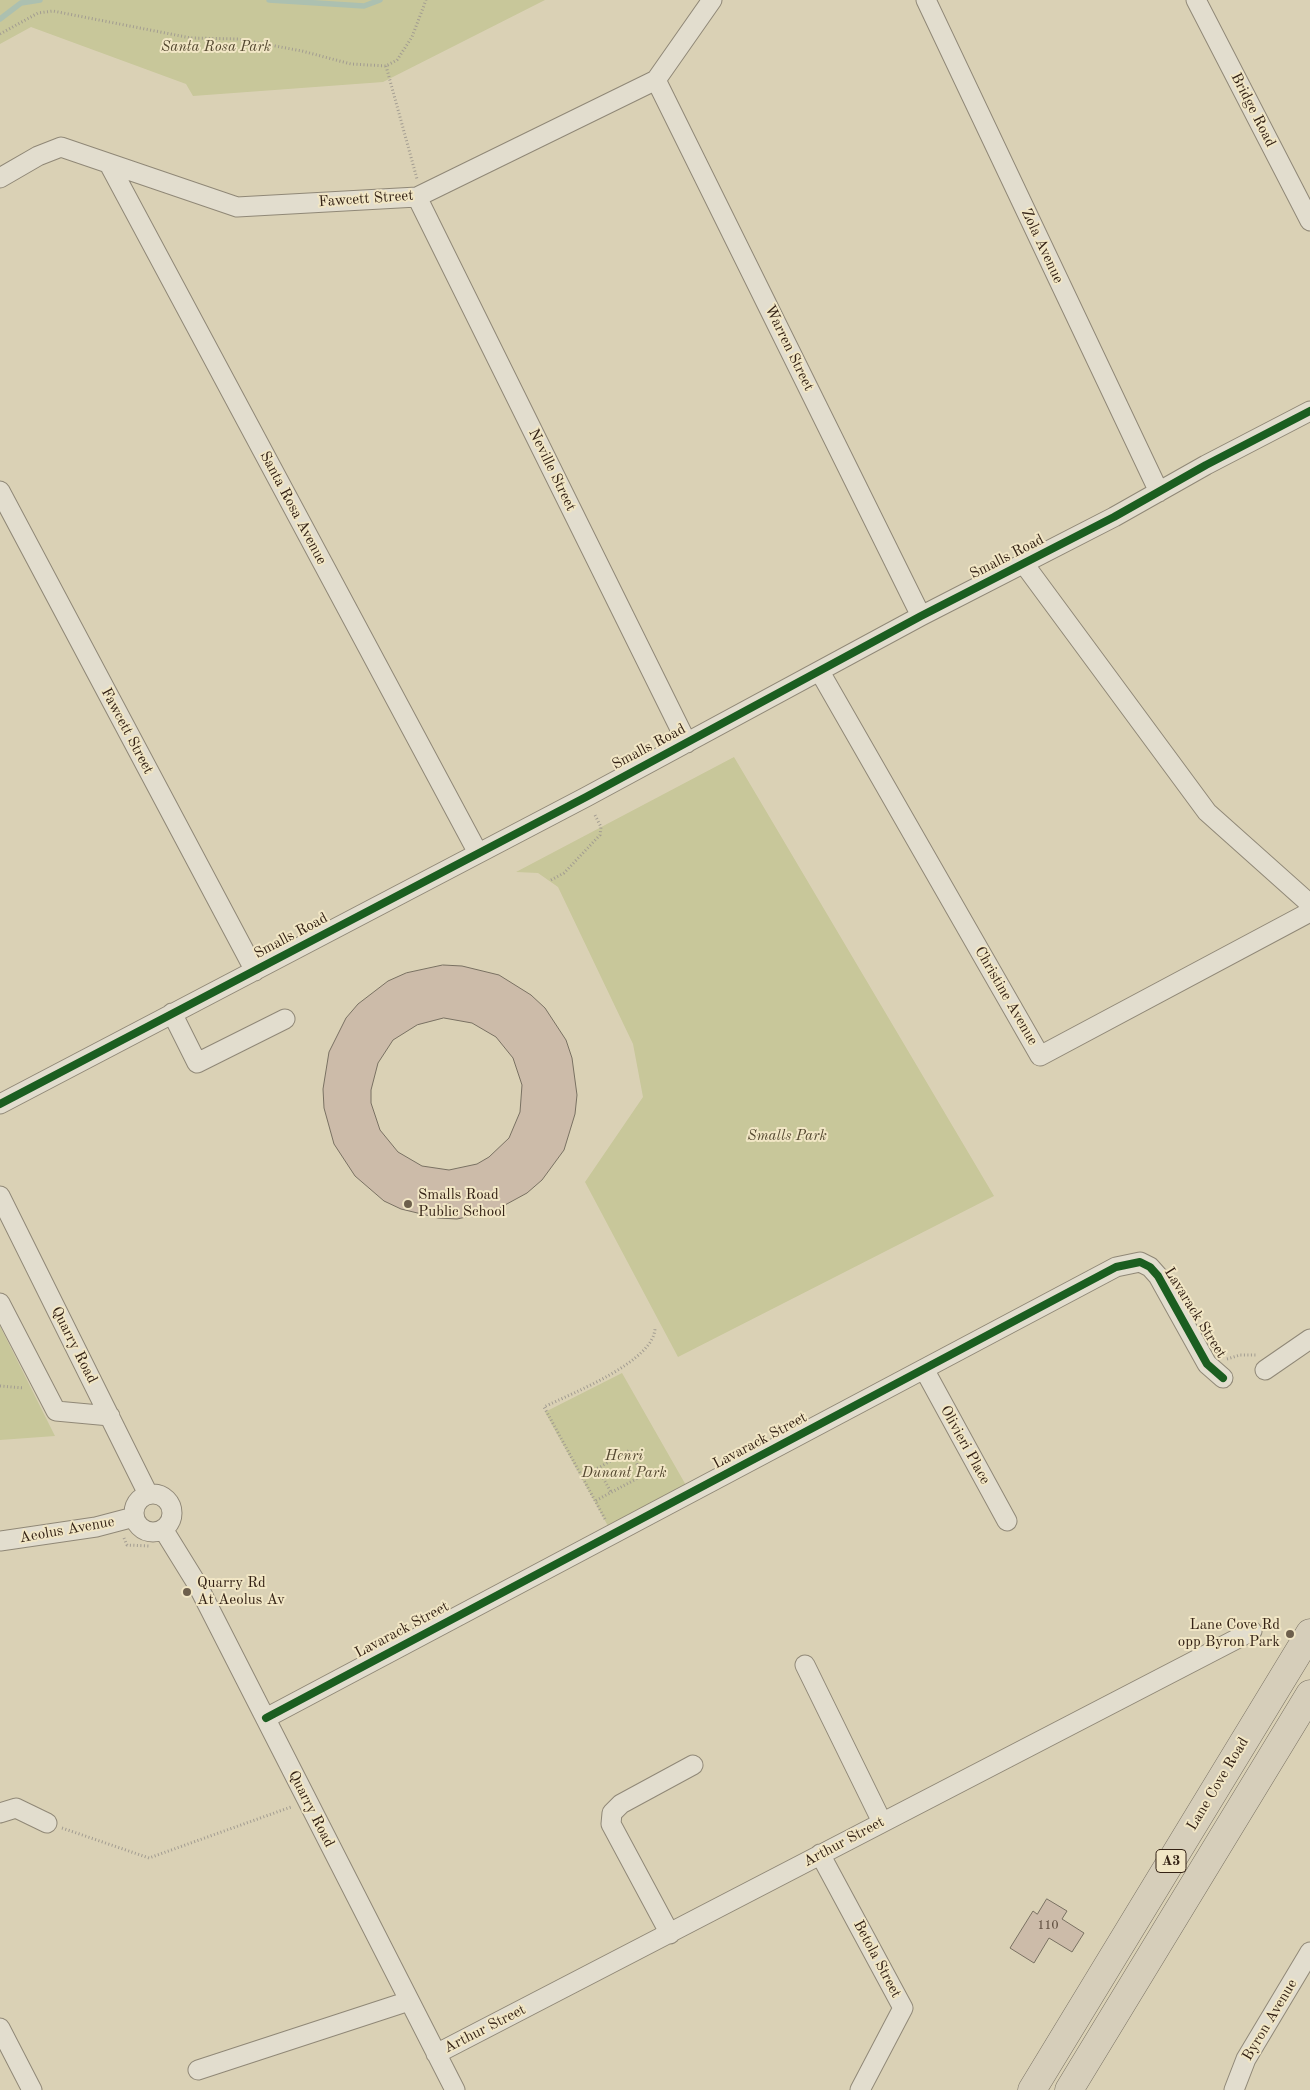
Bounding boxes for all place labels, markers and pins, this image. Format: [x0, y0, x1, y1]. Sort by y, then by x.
place label: Smalls Road Public School [418, 1186, 506, 1221]
marker: Smalls Road Public School [402, 1198, 414, 1210]
place label: Quarry Rd At Aeolus Av [197, 1574, 285, 1609]
marker: Quarry Rd At Aeolus Av [181, 1586, 193, 1598]
place label: Lane Cove Rd opp Byron Park [1178, 1616, 1280, 1651]
marker: Lane Cove Rd opp Byron Park [1284, 1628, 1296, 1640]

